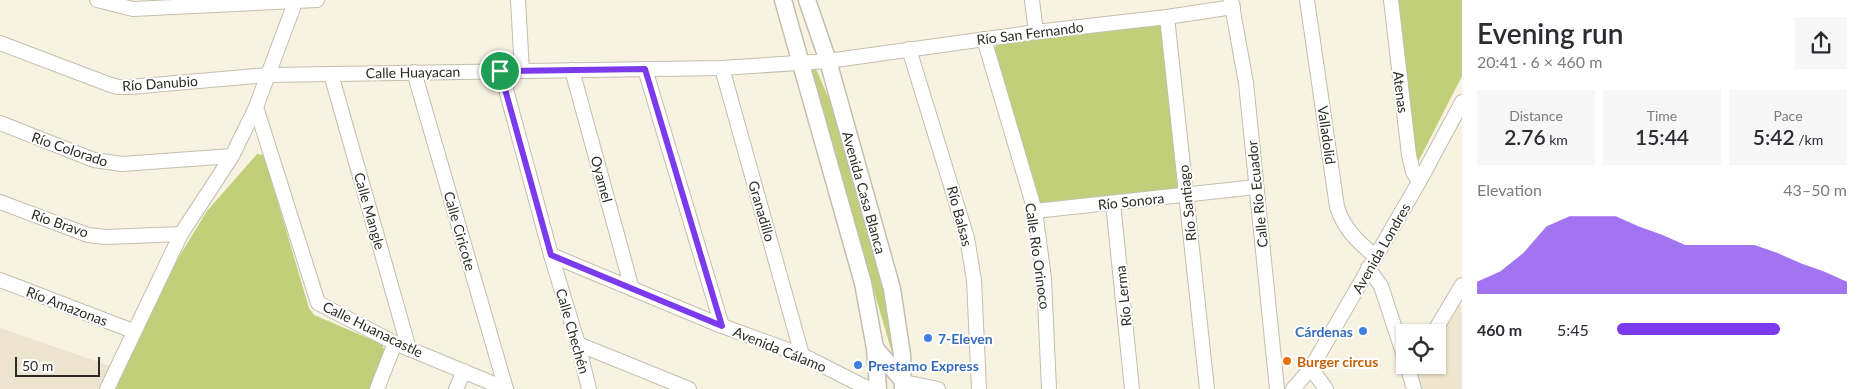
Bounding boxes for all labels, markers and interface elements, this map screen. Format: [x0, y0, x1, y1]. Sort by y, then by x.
text: Evening run [1477, 16, 1623, 50]
button: share [1795, 17, 1847, 69]
street label: Río San Fernando [976, 18, 1084, 48]
pin [479, 50, 521, 92]
text: 20:41 · 6 × 460 m [1477, 52, 1602, 71]
icon: arrive [486, 57, 514, 85]
street label: Calle Huayacan [366, 63, 460, 81]
street label: Atenas [1390, 70, 1412, 114]
street label: Río Danubio [122, 72, 198, 94]
street label: Valladolid [1314, 104, 1340, 166]
text: Distance [1509, 107, 1563, 124]
text: Time [1647, 107, 1677, 124]
text: Pace [1773, 107, 1803, 124]
text: 2.76 [1504, 124, 1546, 149]
text: 15:44 [1635, 124, 1689, 149]
text: 5:42 [1753, 124, 1795, 149]
street label: Río Colorado [30, 128, 110, 170]
street label: Avenida Casa Blanca [840, 129, 890, 256]
text: km [1546, 131, 1568, 148]
text: /km [1795, 131, 1823, 148]
street label: Calle Río Ecuador [1243, 140, 1271, 248]
street label: Oyamel [588, 154, 616, 204]
street label: Río Santiago [1175, 164, 1199, 242]
street label: Calle Mangle [351, 170, 389, 252]
street label: Granadillo [745, 179, 779, 243]
text: Elevation [1477, 180, 1542, 199]
text: 43–50 m [1783, 180, 1847, 199]
street label: Río Balsas [944, 184, 976, 248]
street label: Calle Ciricote [441, 189, 479, 273]
street label: Río Sonora [1097, 189, 1165, 213]
street label: Avenida Londres [1348, 200, 1414, 296]
street label: Calle Río Orinoco [1022, 202, 1054, 310]
street label: Río Bravo [29, 205, 91, 241]
street label: Río Lerma [1111, 265, 1135, 327]
street label: Río Amazonas [24, 283, 110, 329]
street label: Calle Chechén [553, 286, 593, 376]
street label: Calle Huanacastle [320, 297, 426, 361]
text: 460 m [1477, 320, 1522, 339]
text: 5:45 [1557, 320, 1589, 339]
street label: Avenida Cálamo [731, 323, 829, 375]
place label: Cárdenas [1295, 323, 1353, 340]
map controls [1396, 324, 1446, 374]
button: locate [1396, 324, 1446, 374]
marker: Cárdenas [1357, 325, 1369, 337]
place label: 7-Eleven [938, 330, 993, 347]
marker: 7-Eleven [922, 332, 934, 344]
place label: Burger circus [1297, 353, 1378, 370]
scale bar [15, 354, 100, 377]
marker: Burger circus [1281, 355, 1293, 367]
text: 50 m [22, 357, 53, 374]
place label: Prestamo Express [868, 357, 979, 374]
marker: Prestamo Express [852, 359, 864, 371]

